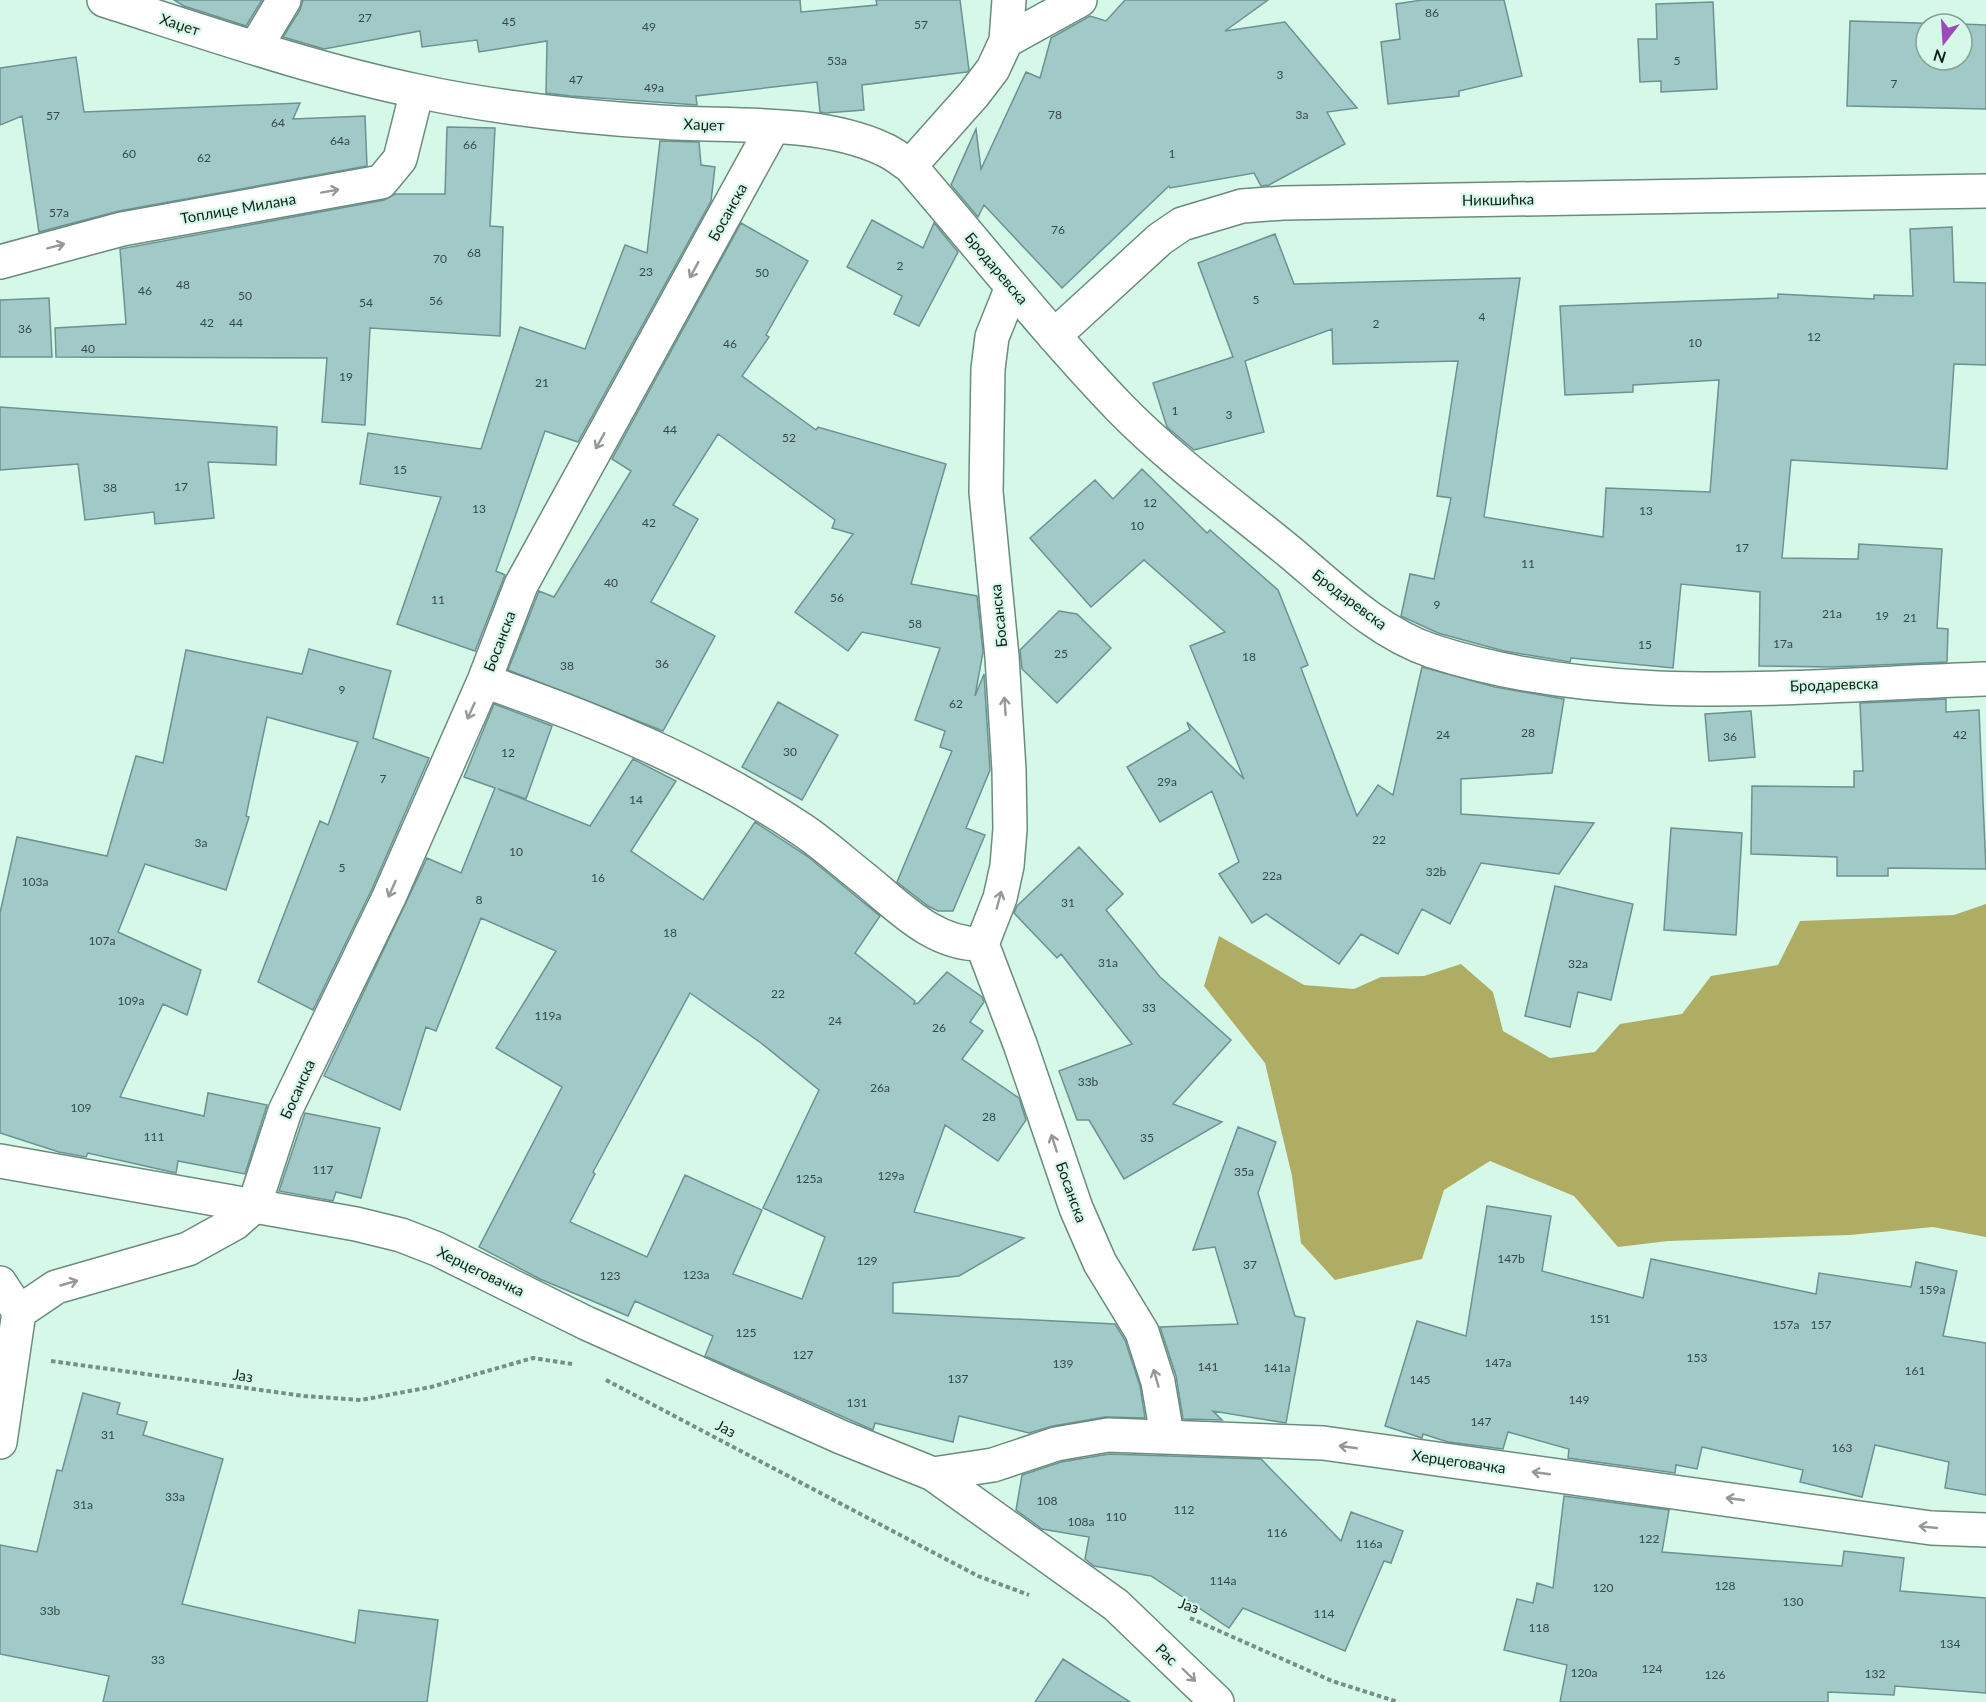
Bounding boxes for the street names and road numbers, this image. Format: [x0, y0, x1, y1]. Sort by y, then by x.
street label: Хаџет [158, 9, 203, 39]
street label: Хаџет [683, 114, 725, 134]
street label: Босанска [704, 180, 750, 244]
street label: Топлице Милана [179, 189, 297, 227]
street label: Никшићка [1462, 189, 1534, 209]
street label: Бродаревска [962, 228, 1032, 308]
street label: Бродаревска [1309, 565, 1391, 633]
street label: Босанска [986, 584, 1010, 648]
street label: Босанска [479, 608, 519, 674]
street label: Бродаревска [1789, 673, 1879, 695]
street label: Босанска [276, 1056, 318, 1122]
street label: Босанска [1053, 1159, 1091, 1225]
street label: Херцеговачка [435, 1242, 527, 1300]
street label: Јаз [232, 1365, 255, 1385]
street label: Јаз [713, 1415, 739, 1441]
street label: Херцеговачка [1411, 1446, 1507, 1476]
street label: Јаз [1177, 1593, 1202, 1617]
street label: Рас [1152, 1639, 1182, 1669]

